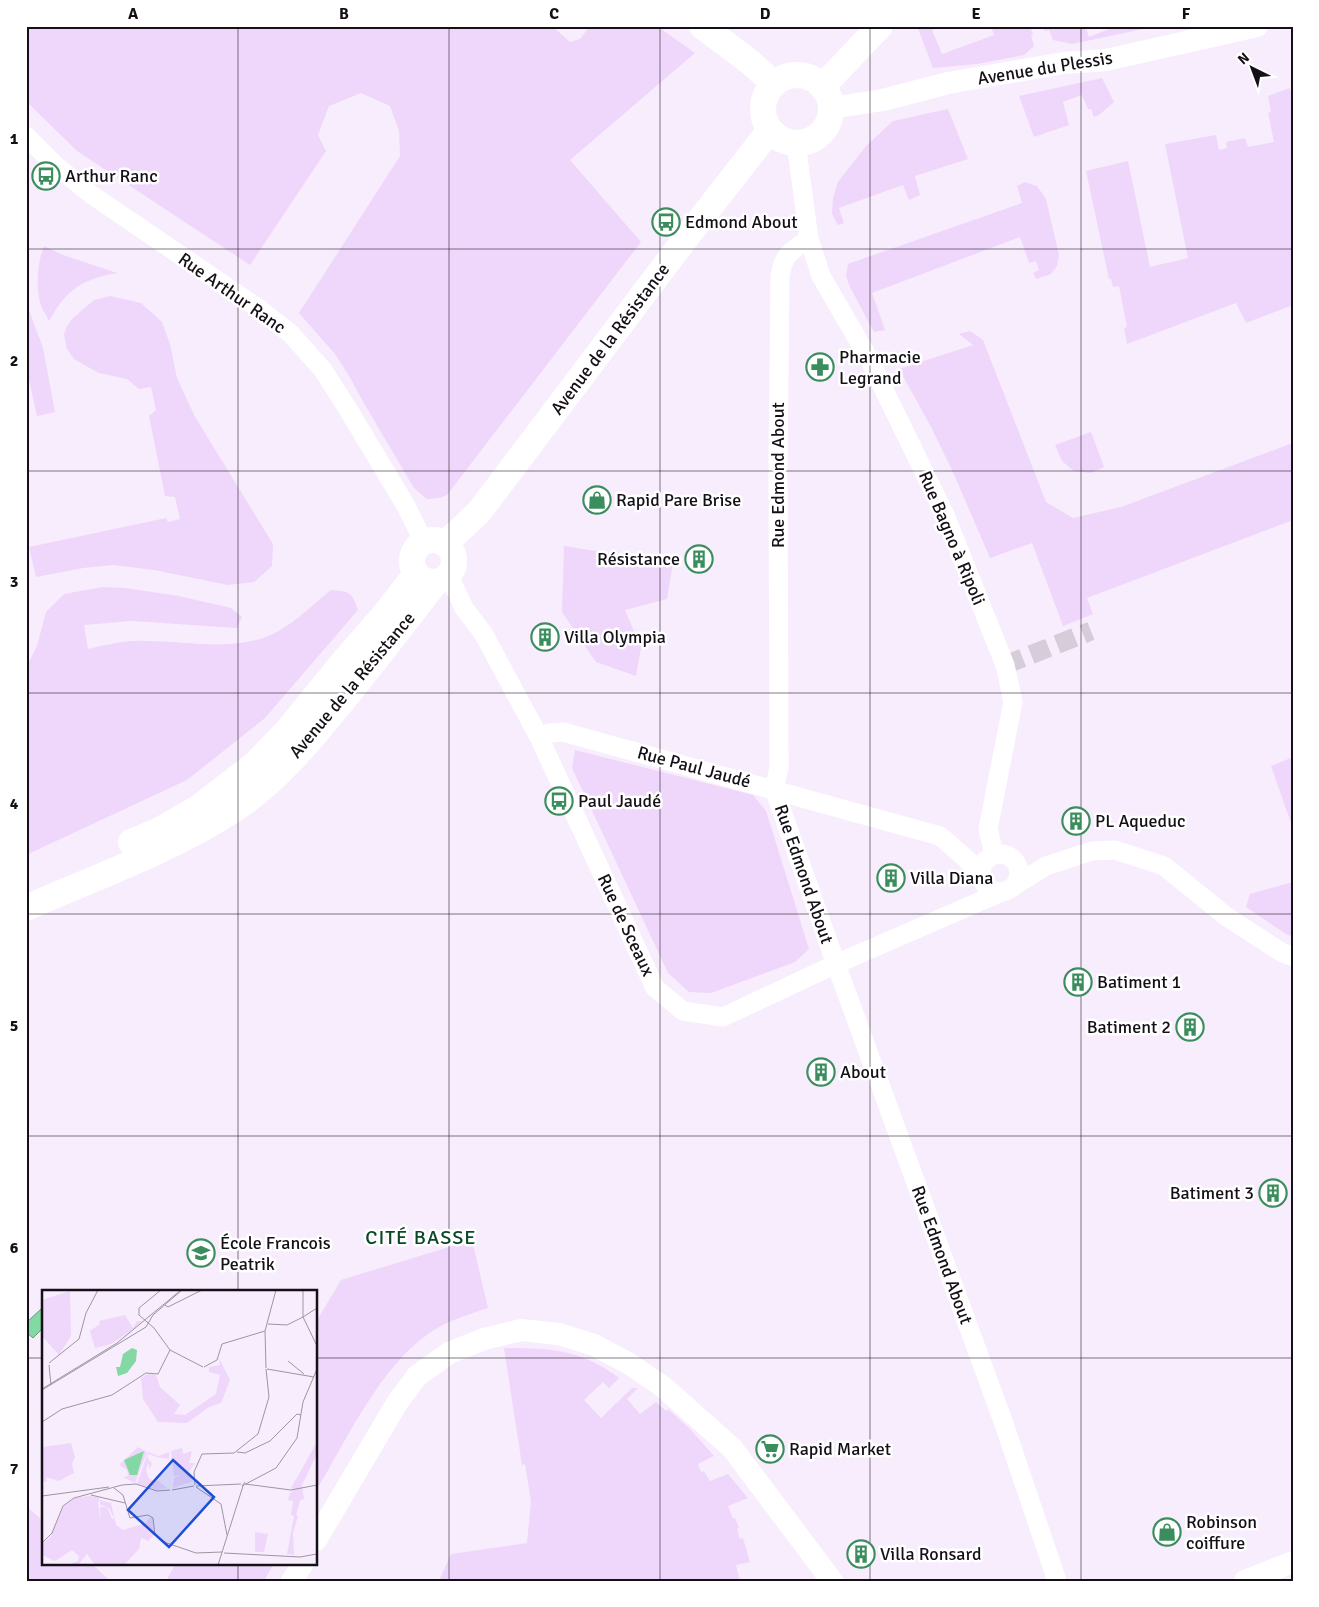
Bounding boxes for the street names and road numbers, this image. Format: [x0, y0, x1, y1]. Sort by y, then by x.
street label: Avenue du Plessis [976, 46, 1114, 90]
street label: Rue Arthur Ranc [174, 248, 290, 338]
street label: Avenue de la Résistance [546, 259, 674, 419]
street label: Rue Edmond About [767, 402, 789, 548]
street label: Rue Bagno à Ripoli [914, 468, 990, 608]
street label: Avenue de la Résistance [284, 607, 420, 763]
street label: Rue Paul Jaudé [635, 741, 753, 793]
street label: Rue Edmond About [770, 802, 838, 946]
street label: Rue de Sceaux [593, 870, 660, 980]
street label: Rue Edmond About [907, 1183, 977, 1327]

